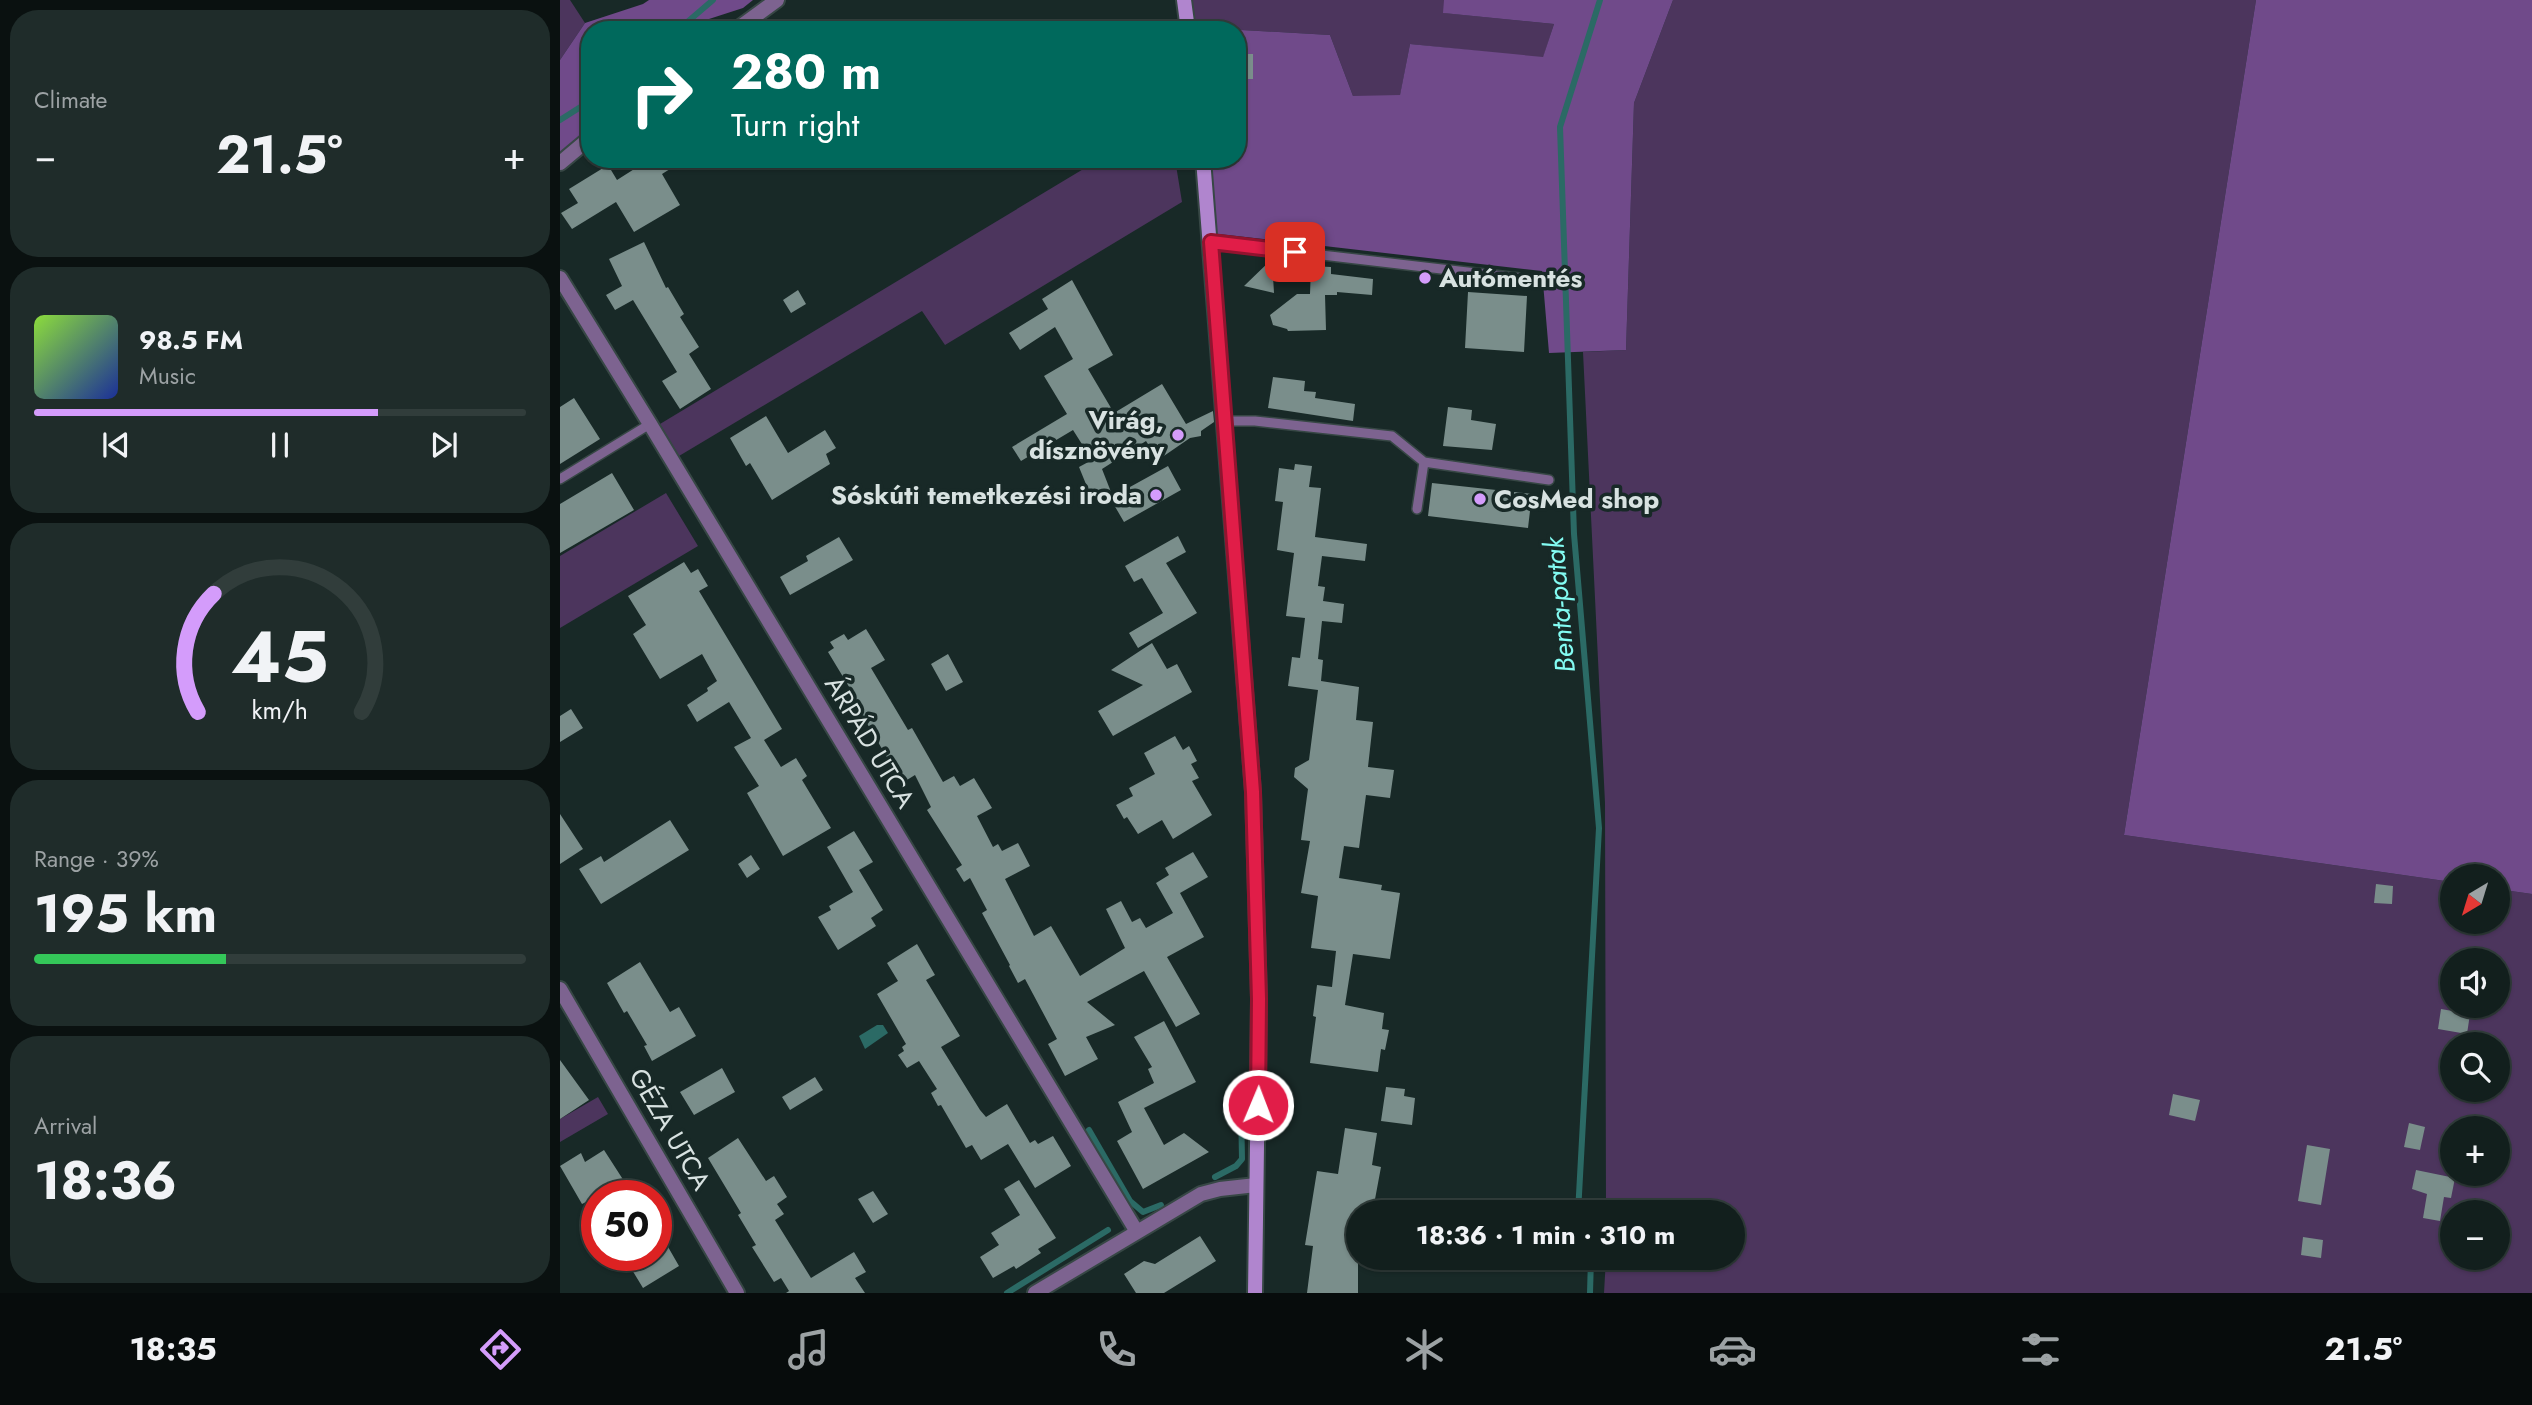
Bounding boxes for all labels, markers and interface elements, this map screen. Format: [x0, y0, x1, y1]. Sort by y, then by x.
text: 280 m [731, 37, 881, 107]
icon: right [616, 49, 707, 140]
text: Climate [34, 83, 107, 117]
text: Turn right [731, 102, 860, 148]
text: 21.5° [216, 117, 343, 193]
text: − [34, 128, 56, 183]
text: + [503, 128, 526, 183]
pin [1265, 222, 1325, 282]
icon: arrive [1276, 233, 1314, 271]
place label: Autómentés [1438, 259, 1582, 297]
marker: Autómentés [1417, 270, 1433, 286]
text: 98.5 FM [139, 321, 243, 359]
text: Music [139, 359, 196, 393]
place label: Virág, dísznövény [1029, 401, 1164, 469]
icon: previous [97, 426, 135, 464]
icon: pause [261, 426, 299, 464]
icon: next [425, 426, 463, 464]
marker: Virág, dísznövény [1170, 427, 1186, 443]
place label: Sóskúti temetkezési iroda [831, 476, 1142, 514]
place label: CosMed shop [1494, 480, 1659, 518]
marker: Sóskúti temetkezési iroda [1148, 487, 1164, 503]
marker: CosMed shop [1472, 491, 1488, 507]
water label: Benta-patak [1533, 534, 1586, 675]
text: 45 [231, 605, 329, 710]
street label: ÁRPÁD UTCA [815, 669, 925, 816]
text: km/h [252, 692, 308, 728]
text: Range · 39% [34, 842, 159, 876]
north arrow [2440, 864, 2510, 934]
map controls [2440, 864, 2510, 1270]
text: 195 km [34, 876, 217, 952]
button: sound [2440, 948, 2510, 1018]
button: search [2440, 1032, 2510, 1102]
street label: GÉZA UTCA [620, 1061, 721, 1198]
position arrow [1221, 1068, 1295, 1142]
text: Arrival [34, 1109, 97, 1143]
button: + [2440, 1116, 2510, 1186]
text: 18:36 [34, 1143, 177, 1219]
speed limit sign: 50 [581, 1180, 672, 1271]
button: − [2440, 1200, 2510, 1270]
text: 18:36 · 1 min · 310 m [1416, 1216, 1675, 1254]
icon: directions [476, 1325, 525, 1374]
icon: music [784, 1325, 833, 1374]
icon: phone [1092, 1325, 1141, 1374]
icon: climate [1400, 1325, 1449, 1374]
icon: car [1708, 1325, 1757, 1374]
icon: filters [2016, 1325, 2065, 1374]
text: 18:35 [130, 1326, 217, 1372]
text: 21.5° [2325, 1326, 2402, 1372]

